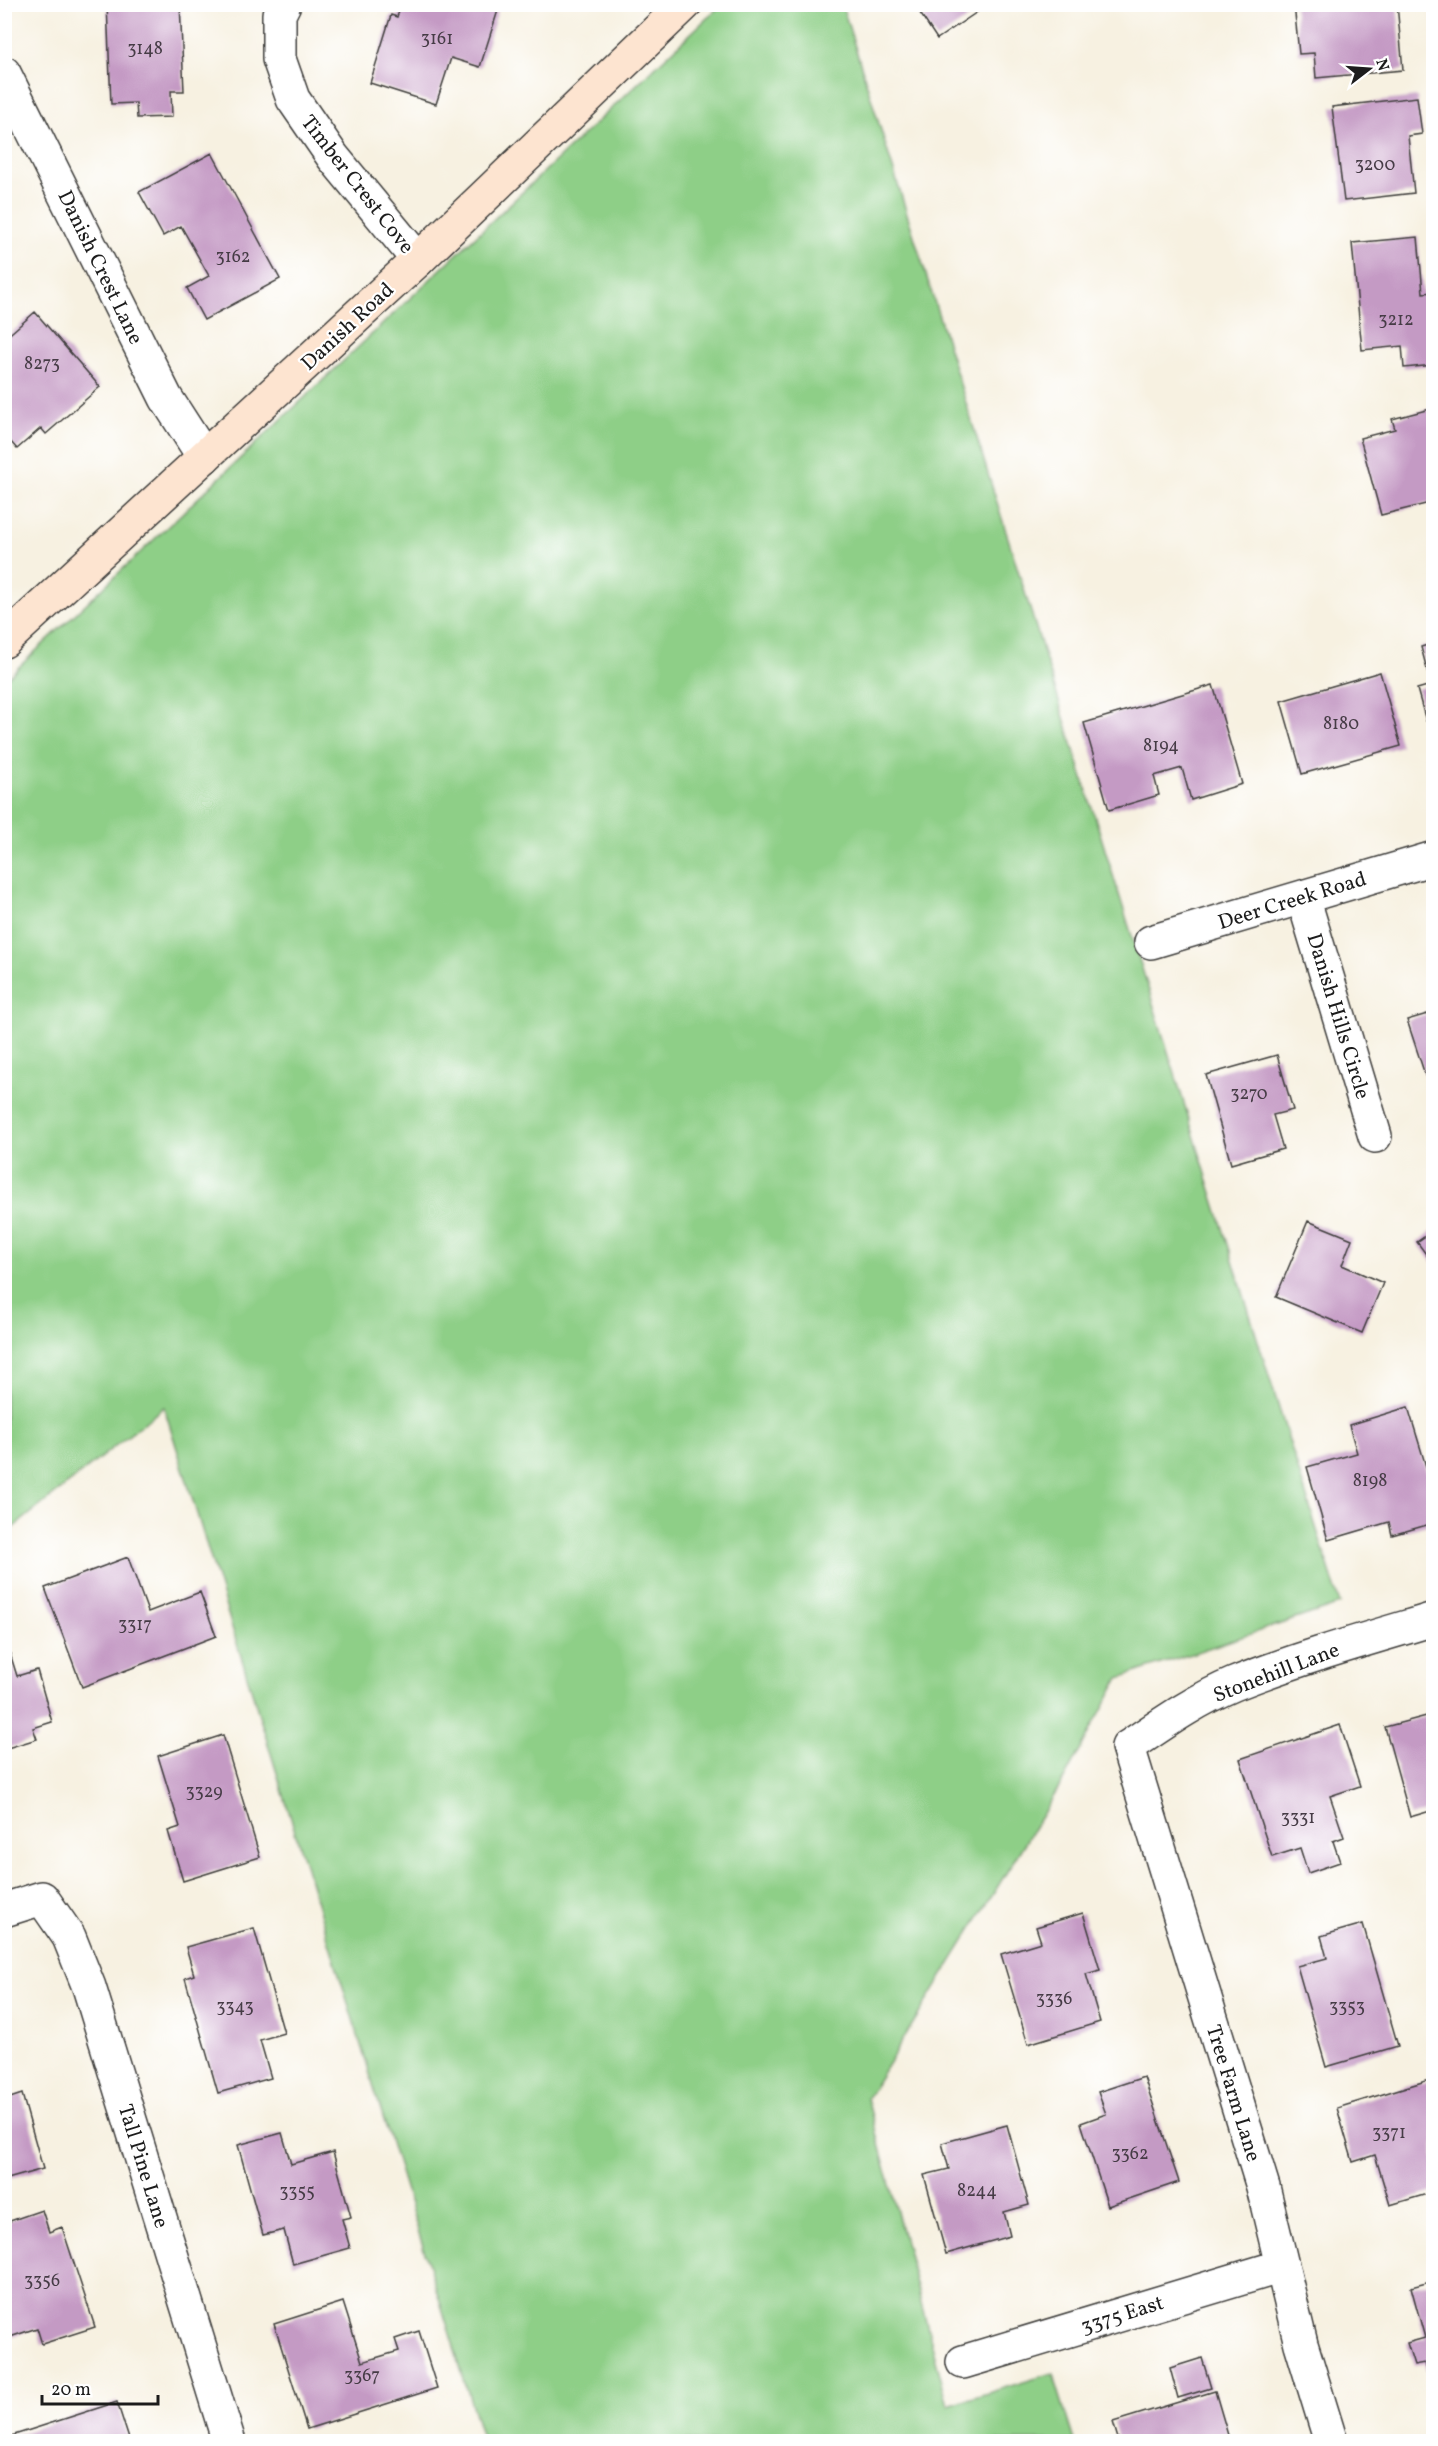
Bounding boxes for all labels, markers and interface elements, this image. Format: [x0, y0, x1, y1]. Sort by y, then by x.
house number: 3161 [421, 27, 453, 52]
house number: 3148 [127, 37, 163, 62]
north arrow [1339, 39, 1399, 99]
text: N [1369, 56, 1394, 74]
street label: Timber Crest Cove [293, 109, 420, 261]
house number: 3200 [1355, 153, 1396, 178]
street label: Danish Crest Lane [50, 186, 150, 350]
house number: 3162 [216, 245, 251, 270]
street label: Danish Road [295, 276, 401, 378]
house number: 3212 [1378, 308, 1414, 333]
house number: 8273 [24, 352, 60, 377]
house number: 8180 [1323, 712, 1359, 737]
house number: 8194 [1143, 734, 1179, 759]
street label: Deer Creek Road [1215, 865, 1370, 938]
street label: Danish Hills Circle [1299, 930, 1377, 1103]
house number: 3270 [1230, 1082, 1268, 1107]
house number: 8198 [1353, 1469, 1387, 1494]
house number: 3317 [118, 1613, 152, 1638]
street label: Stonehill Lane [1209, 1636, 1344, 1711]
house number: 3329 [185, 1780, 223, 1805]
house number: 3331 [1281, 1806, 1315, 1831]
house number: 3336 [1036, 1987, 1072, 2012]
house number: 3343 [216, 1995, 254, 2020]
house number: 3353 [1329, 1995, 1365, 2020]
street label: Tree Farm Lane [1198, 2021, 1267, 2166]
street label: Tall Pine Lane [110, 2101, 175, 2232]
house number: 3371 [1372, 2121, 1406, 2146]
house number: 3362 [1111, 2142, 1149, 2167]
house number: 8244 [957, 2179, 997, 2204]
house number: 3355 [279, 2180, 315, 2205]
house number: 3356 [24, 2269, 60, 2294]
street label: 3375 East [1077, 2289, 1167, 2342]
house number: 3367 [344, 2364, 380, 2389]
scale bar [42, 2368, 158, 2406]
text: 20 m [51, 2378, 91, 2403]

